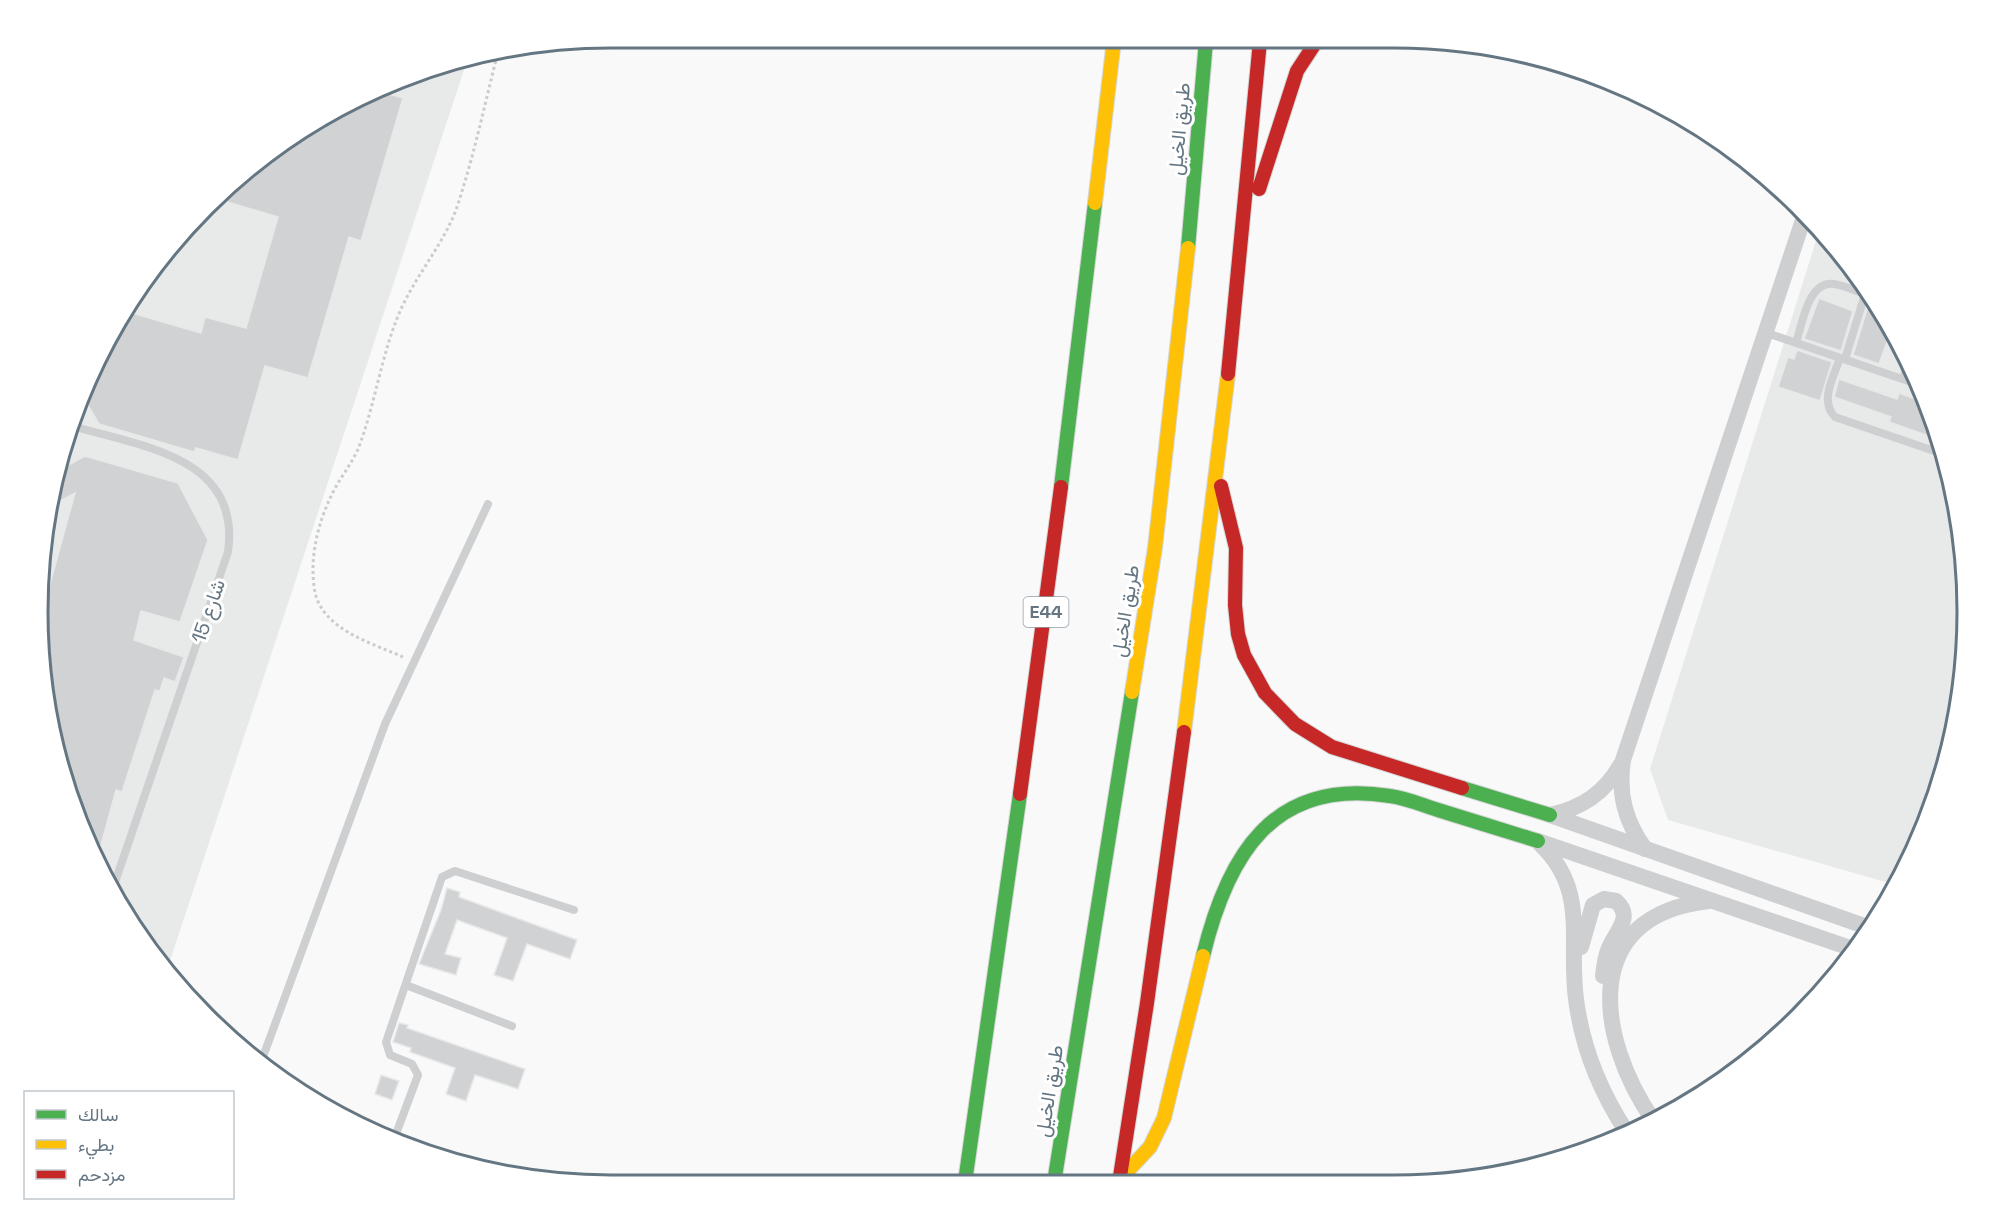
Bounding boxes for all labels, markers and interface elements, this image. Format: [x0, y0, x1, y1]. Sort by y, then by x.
street label: طريق الخيل [1162, 82, 1196, 176]
street label: طريق الخيل [1105, 563, 1145, 659]
street label: شارع 15 [185, 576, 232, 647]
road number: E44 [1024, 597, 1068, 627]
street label: طريق الخيل [1029, 1043, 1069, 1139]
legend [24, 1091, 234, 1199]
text: سالك [78, 1103, 118, 1126]
text: بطيء [78, 1133, 114, 1160]
text: مزدحم [78, 1163, 125, 1187]

